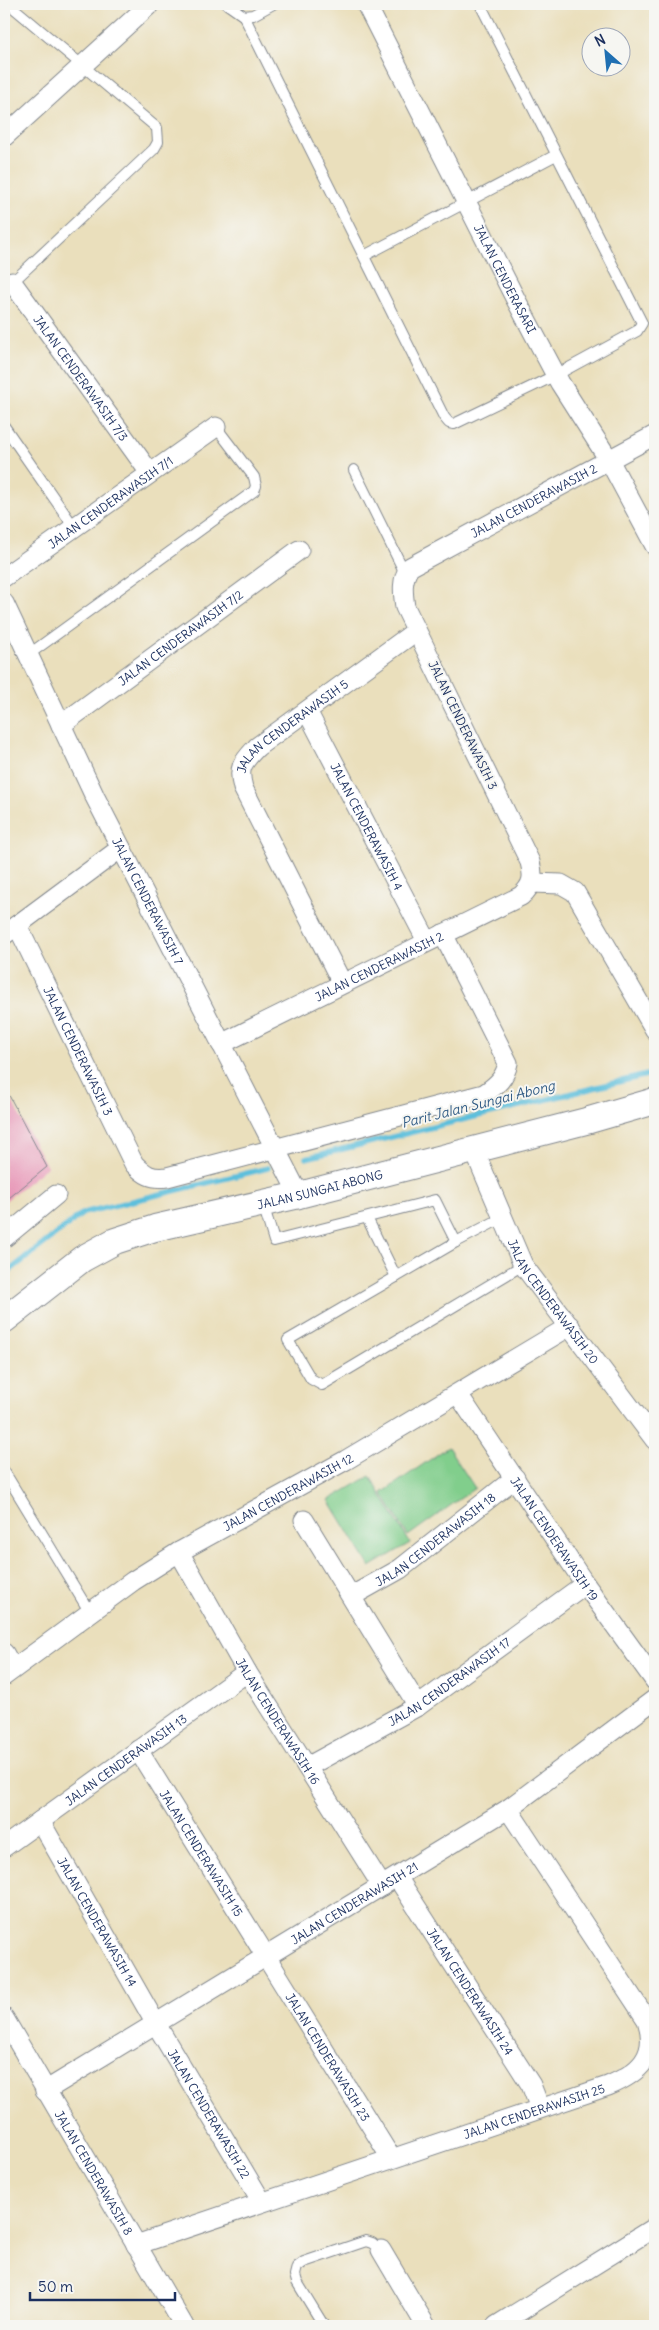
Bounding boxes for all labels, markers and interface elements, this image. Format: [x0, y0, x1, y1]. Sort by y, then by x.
north arrow [582, 28, 632, 78]
text: N [592, 30, 608, 51]
street label: JALAN CENDERASARI [471, 222, 540, 336]
street label: JALAN CENDERAWASIH 7/3 [31, 312, 132, 444]
street label: JALAN CENDERAWASIH 7/1 [45, 453, 175, 551]
street label: JALAN CENDERAWASIH 2 [468, 460, 600, 541]
street label: JALAN CENDERAWASIH 7/2 [115, 586, 246, 688]
street label: JALAN CENDERAWASIH 3 [425, 658, 501, 792]
street label: JALAN CENDERAWASIH 5 [233, 676, 351, 774]
street label: JALAN CENDERAWASIH 4 [328, 760, 407, 893]
street label: JALAN CENDERAWASIH 7 [109, 835, 187, 967]
street label: JALAN CENDERAWASIH 2 [312, 928, 446, 1004]
street label: JALAN CENDERAWASIH 3 [41, 984, 117, 1118]
water label: Parit Jalan Sungai Abong [399, 1076, 558, 1132]
street label: JALAN SUNGAI ABONG [256, 1166, 384, 1212]
street label: JALAN CENDERAWASIH 20 [505, 1237, 602, 1367]
street label: JALAN CENDERAWASIH 12 [220, 1450, 356, 1534]
street label: JALAN CENDERAWASIH 19 [508, 1474, 602, 1604]
street label: JALAN CENDERAWASIH 18 [372, 1489, 498, 1589]
street label: JALAN CENDERAWASIH 17 [385, 1634, 513, 1729]
street label: JALAN CENDERAWASIH 16 [233, 1655, 323, 1787]
street label: JALAN CENDERAWASIH 13 [62, 1710, 190, 1808]
street label: JALAN CENDERAWASIH 15 [157, 1787, 247, 1919]
street label: JALAN CENDERAWASIH 14 [55, 1854, 140, 1989]
street label: JALAN CENDERAWASIH 21 [288, 1858, 420, 1947]
street label: JALAN CENDERAWASIH 24 [424, 1925, 517, 2058]
street label: JALAN CENDERAWASIH 23 [283, 1990, 374, 2124]
street label: JALAN CENDERAWASIH 22 [165, 2046, 254, 2181]
street label: JALAN CENDERAWASIH 25 [461, 2080, 607, 2142]
street label: JALAN CENDERAWASIH 8 [52, 2108, 137, 2238]
scale bar [30, 2270, 175, 2302]
text: 50 m [38, 2277, 73, 2296]

